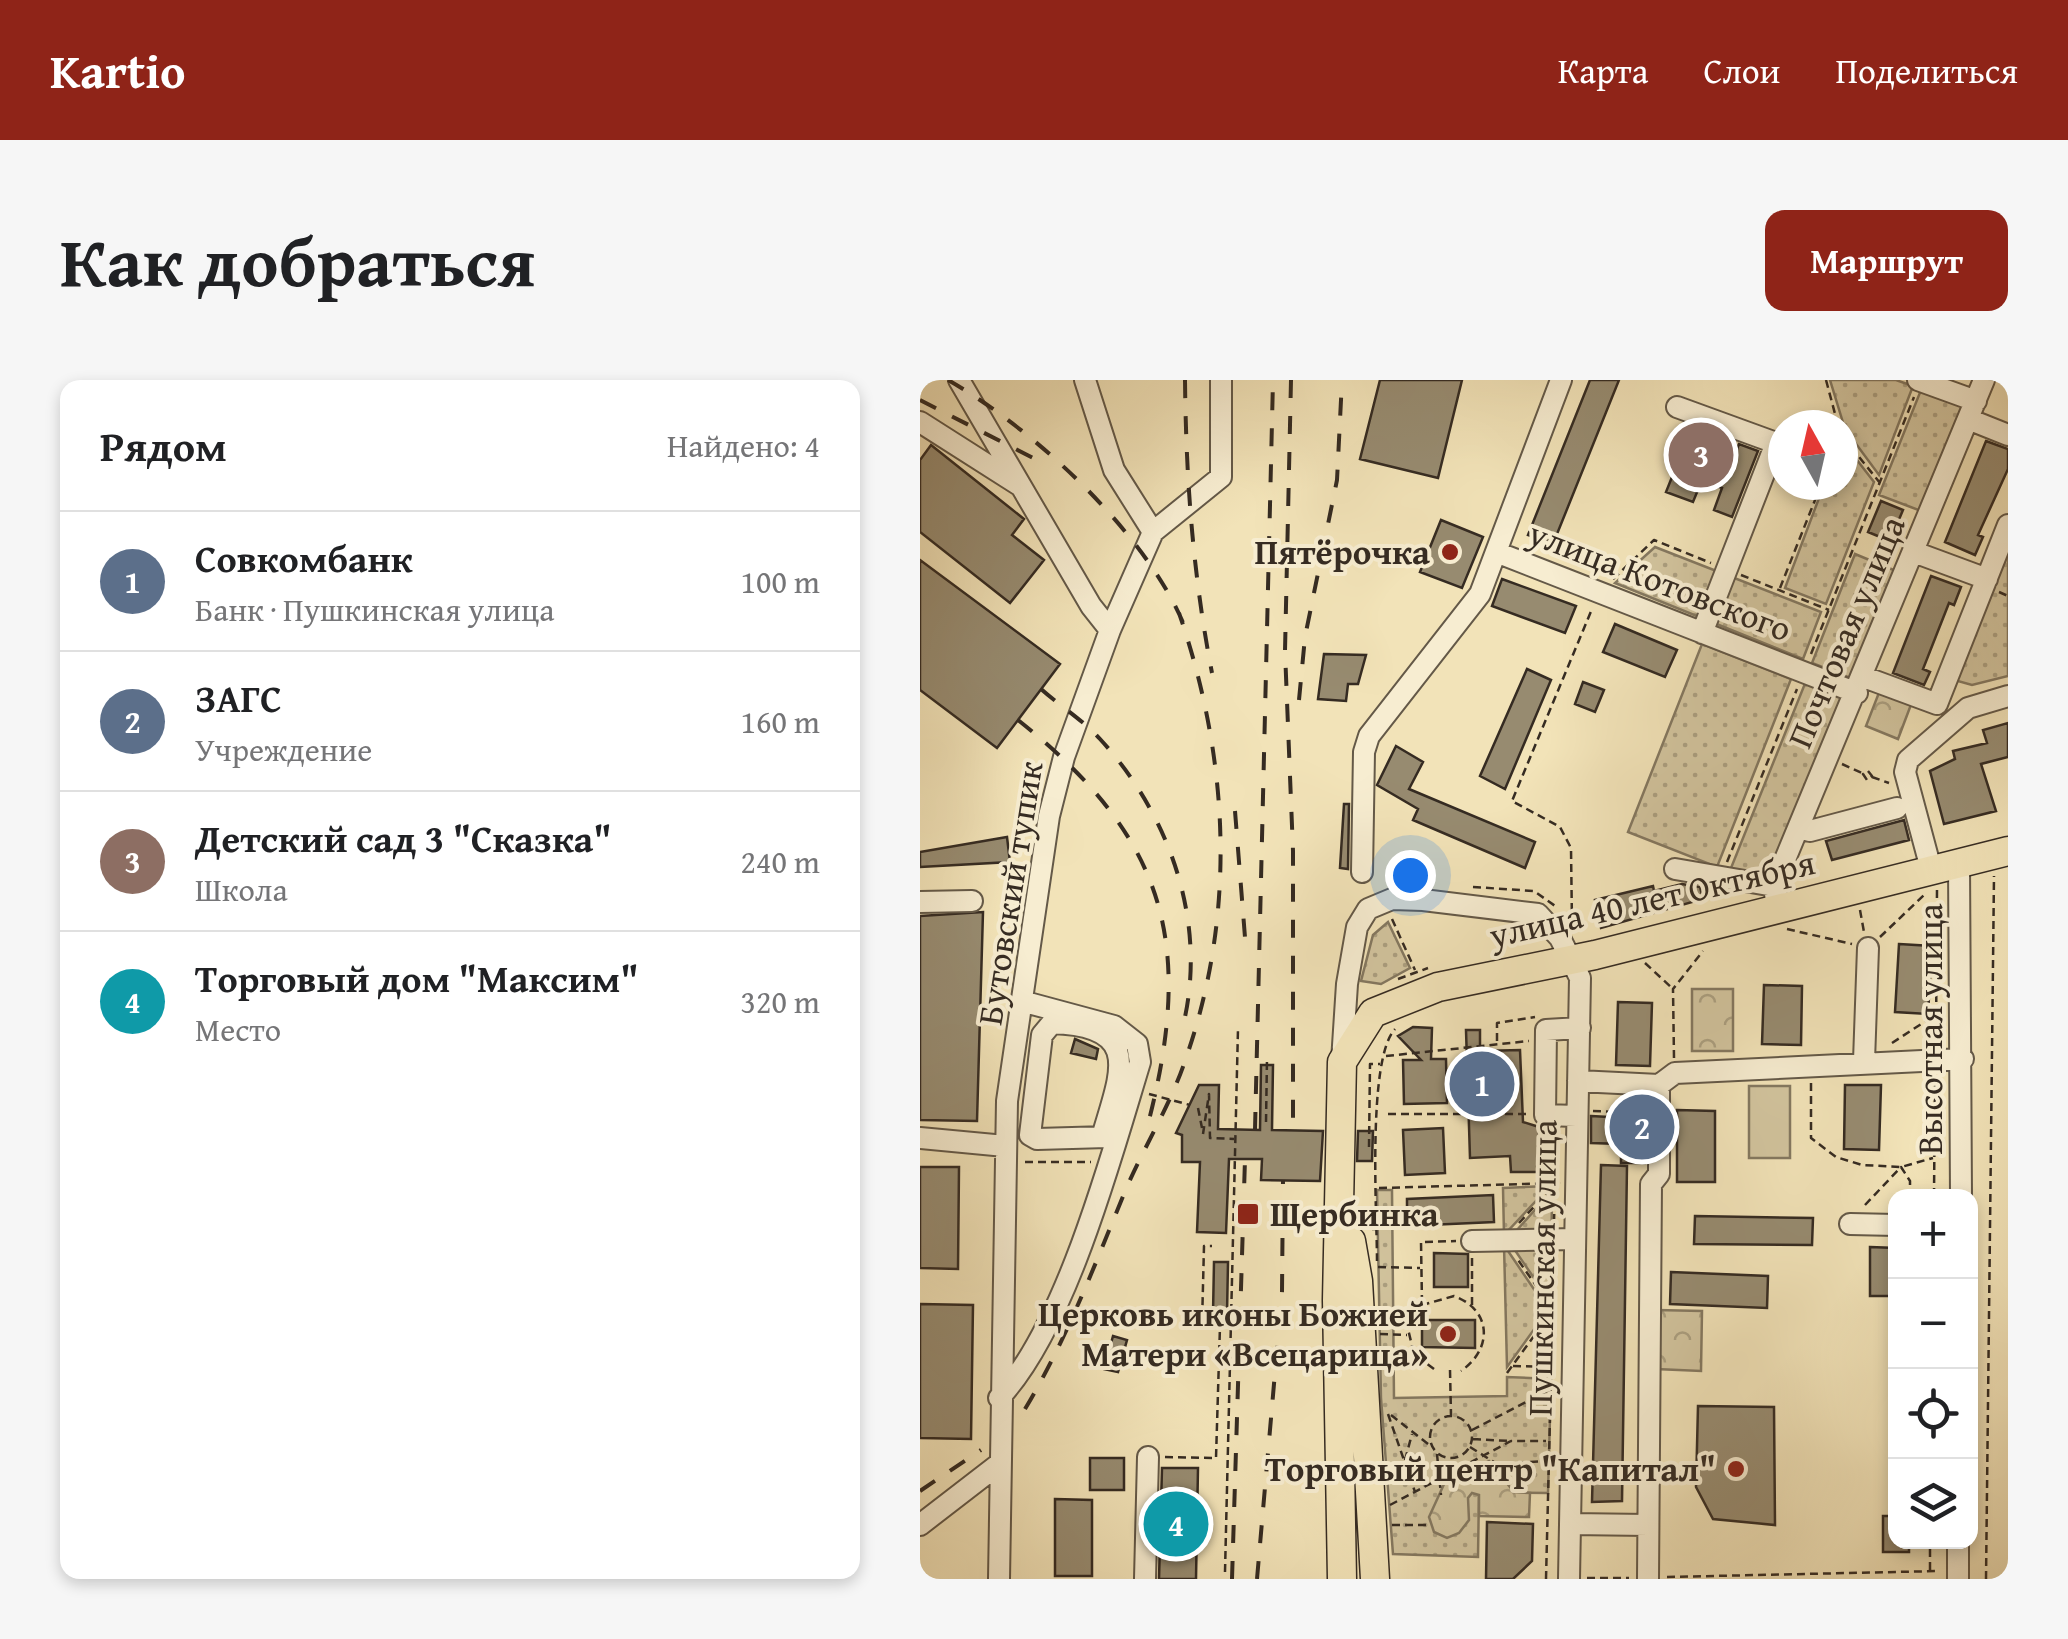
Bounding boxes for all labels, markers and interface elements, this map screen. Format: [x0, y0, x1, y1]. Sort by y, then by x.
text: Kartio [50, 35, 186, 106]
text: Карта [1558, 45, 1648, 96]
text: Слои [1703, 45, 1780, 96]
text: Поделиться [1835, 45, 2018, 96]
text: Как добраться [60, 209, 535, 312]
button: Маршрут [1765, 210, 2008, 311]
north arrow [1768, 410, 1858, 500]
text: Рядом [100, 415, 227, 476]
pin: 3 [1668, 418, 1734, 492]
text: Найдено: 4 [667, 422, 820, 469]
street label: улица Котовского [1520, 507, 1799, 654]
street label: Почтовая улица [1774, 508, 1918, 756]
place label: Пятёрочка [1255, 526, 1430, 577]
text: Совкомбанк [195, 530, 413, 586]
marker: Пятёрочка [1439, 541, 1461, 563]
text: 1 [124, 558, 141, 605]
text: 100 m [741, 558, 820, 605]
text: Банк · Пушкинская улица [195, 586, 554, 633]
text: ЗАГС [195, 670, 282, 726]
text: 2 [124, 698, 141, 745]
text: 160 m [741, 698, 820, 745]
text: Учреждение [195, 726, 372, 773]
street label: Бутовский тупик [963, 757, 1056, 1028]
text: Детский сад 3 "Сказка" [195, 810, 612, 866]
street label: улица 40 лет Октября [1483, 836, 1820, 961]
text: 3 [124, 838, 141, 885]
text: 240 m [741, 838, 820, 885]
your location [1385, 850, 1436, 901]
text: Школа [195, 866, 288, 913]
street label: Высотная улица [1904, 903, 1955, 1155]
text: Торговый дом "Максим" [195, 950, 639, 1006]
text: 4 [124, 978, 141, 1025]
text: 320 m [741, 978, 820, 1025]
text: Место [195, 1006, 281, 1053]
pin: 1 [1450, 1046, 1514, 1122]
pin: 2 [1610, 1090, 1674, 1164]
street label: Пушкинская улица [1513, 1119, 1570, 1417]
place label: Щербинка [1270, 1188, 1439, 1239]
map controls [1888, 1189, 1978, 1549]
button: + [1888, 1189, 1978, 1279]
marker: Щербинка [1235, 1201, 1261, 1227]
button: − [1888, 1279, 1978, 1369]
place label: Церковь иконы Божией Матери «Всецарица» [1038, 1288, 1428, 1379]
marker: Церковь иконы Божией Матери «Всецарица» [1437, 1323, 1459, 1345]
button: locate [1888, 1369, 1978, 1459]
place label: Торговый центр "Капитал" [1265, 1443, 1716, 1494]
marker: Торговый центр "Капитал" [1725, 1458, 1747, 1480]
button: layers [1888, 1459, 1978, 1549]
pin: 4 [1144, 1486, 1208, 1562]

